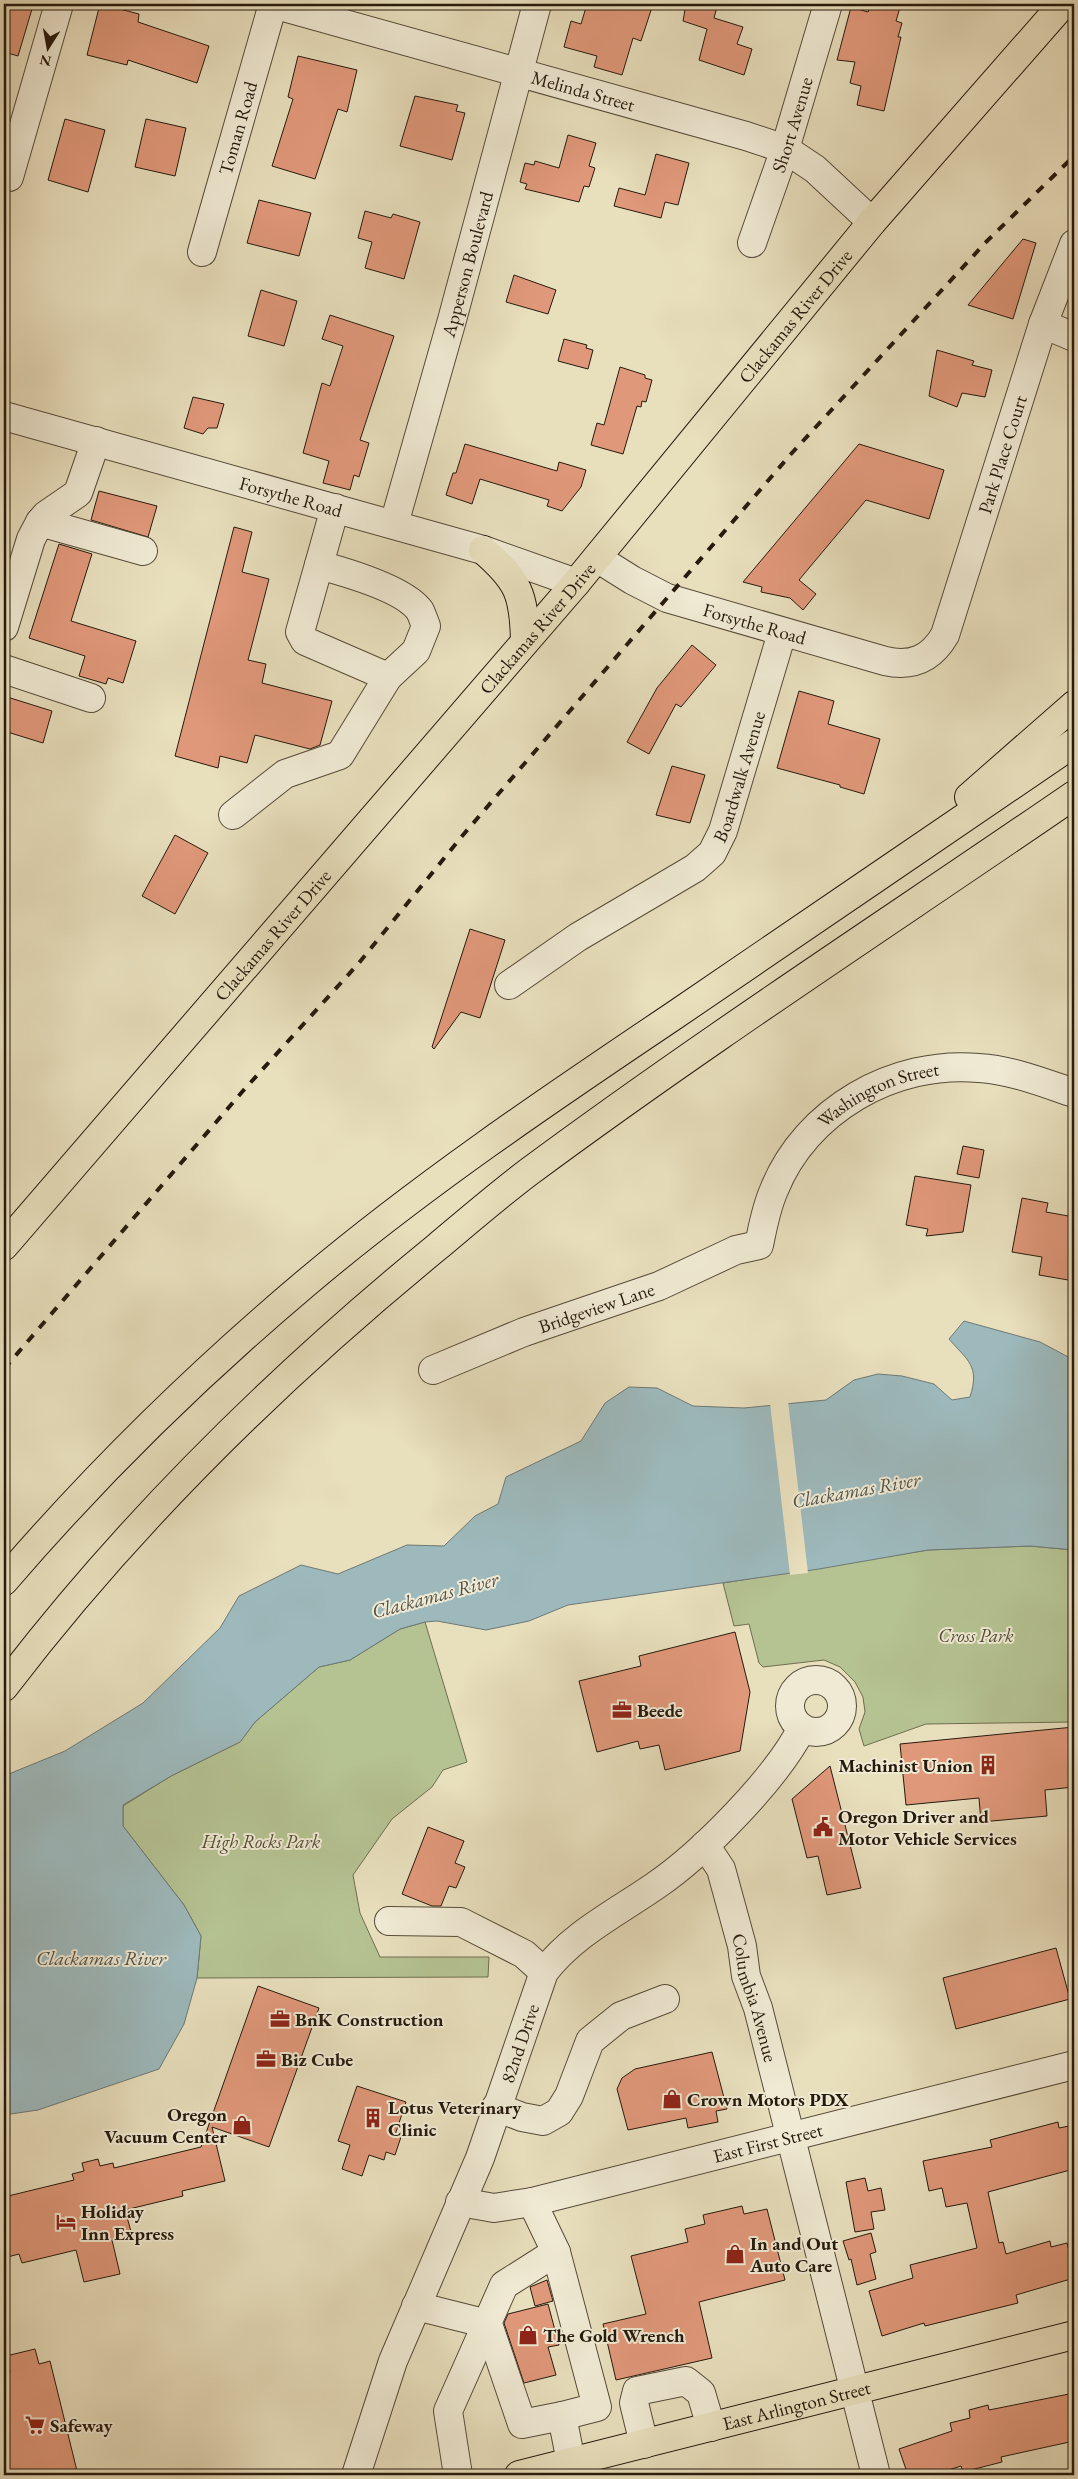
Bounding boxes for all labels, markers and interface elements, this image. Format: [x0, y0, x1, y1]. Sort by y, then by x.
north arrow [22, 22, 72, 72]
text: N [38, 51, 53, 71]
street label: Melinda Street [528, 65, 638, 117]
street label: Short Avenue [766, 74, 819, 176]
street label: Toman Road [213, 78, 263, 178]
street label: Apperson Boulevard [435, 188, 499, 341]
street label: Clackamas River Drive [733, 244, 858, 389]
street label: Park Place Court [972, 392, 1033, 517]
street label: Forsythe Road [236, 470, 346, 523]
street label: Clackamas River Drive [474, 557, 601, 700]
street label: Forsythe Road [700, 597, 809, 651]
street label: Boardwalk Avenue [707, 708, 771, 847]
street label: Clackamas River Drive [209, 864, 337, 1006]
street label: Washington Street [812, 1057, 940, 1133]
street label: Bridgeview Lane [535, 1277, 658, 1339]
water label: Clackamas River [790, 1466, 924, 1514]
water label: Clackamas River [369, 1565, 502, 1624]
park label: Cross Park [938, 1623, 1014, 1648]
place label: Beede [637, 1698, 683, 1723]
office icon: Beede [611, 1699, 633, 1721]
place label: Machinist Union [838, 1753, 973, 1778]
building icon: Machinist Union [977, 1754, 999, 1776]
place label: Oregon Driver and Motor Vehicle Services [838, 1804, 1017, 1851]
public building icon: Oregon Driver and Motor Vehicle Services [812, 1816, 834, 1838]
park label: High Rocks Park [201, 1829, 321, 1854]
street label: Columbia Avenue [726, 1930, 783, 2065]
water label: Clackamas River [36, 1945, 167, 1971]
street label: 82nd Drive [495, 2000, 545, 2086]
place label: BnK Construction [295, 2007, 444, 2032]
office icon: BnK Construction [269, 2008, 291, 2030]
place label: Biz Cube [281, 2047, 353, 2072]
office icon: Biz Cube [255, 2048, 277, 2070]
place label: Crown Motors PDX [687, 2087, 850, 2112]
shop icon: Crown Motors PDX [661, 2088, 683, 2110]
place label: Lotus Veterinary Clinic [388, 2095, 522, 2142]
place label: Oregon Vacuum Center [104, 2102, 227, 2149]
building icon: Lotus Veterinary Clinic [362, 2107, 384, 2129]
shop icon: Oregon Vacuum Center [231, 2114, 253, 2136]
street label: East First Street [710, 2117, 825, 2169]
place label: Holiday Inn Express [81, 2199, 174, 2246]
hotel icon: Holiday Inn Express [55, 2211, 77, 2233]
place label: In and Out Auto Care [749, 2231, 838, 2278]
shop icon: In and Out Auto Care [724, 2243, 746, 2265]
place label: The Gold Wrench [543, 2323, 685, 2348]
shop icon: The Gold Wrench [517, 2324, 539, 2346]
street label: East Arlington Street [720, 2375, 873, 2436]
place label: Safeway [50, 2413, 113, 2438]
supermarket icon: Safeway [24, 2414, 46, 2436]

